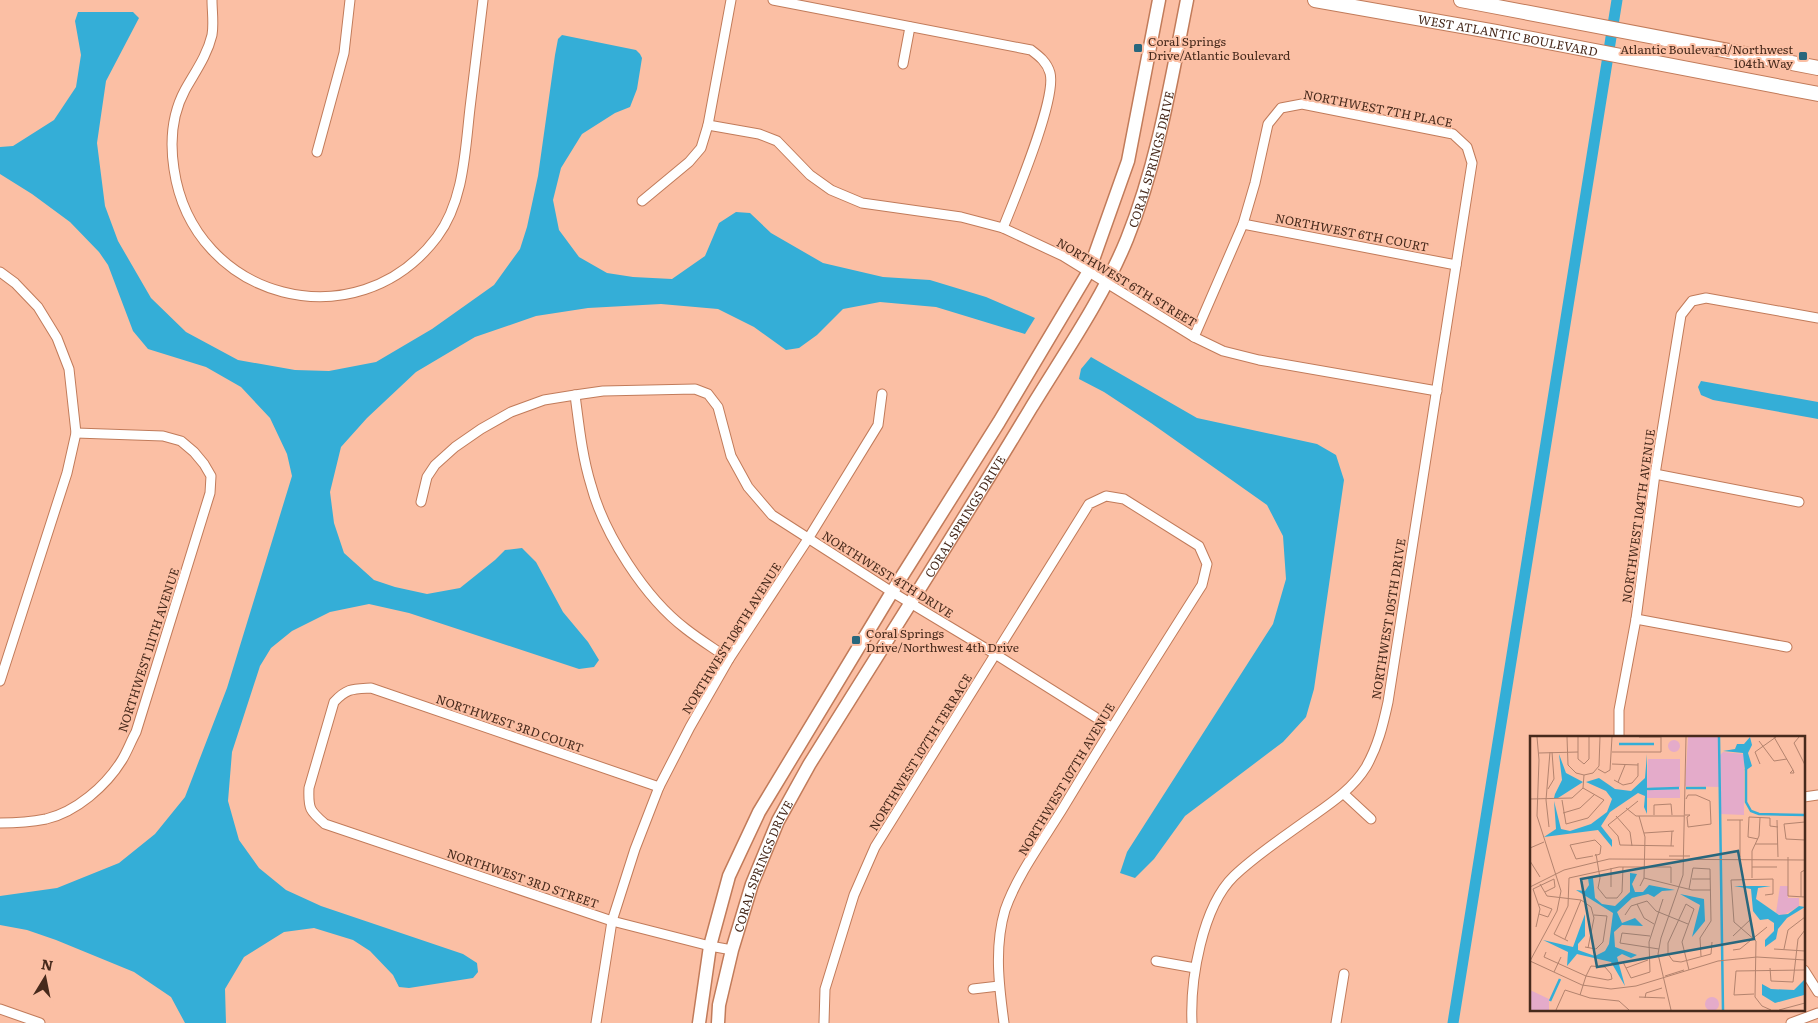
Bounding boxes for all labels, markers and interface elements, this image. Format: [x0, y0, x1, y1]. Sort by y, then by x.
street label: WEST ATLANTIC BOULEVARD [1417, 9, 1599, 60]
place label: Coral Springs Drive/Atlantic Boulevard [1148, 32, 1291, 64]
place label: Atlantic Boulevard/Northwest 104th Way [1620, 40, 1793, 72]
marker: Coral Springs Drive/Atlantic Boulevard [1132, 42, 1144, 54]
marker: Atlantic Boulevard/Northwest 104th Way [1797, 50, 1809, 62]
street label: NORTHWEST 7TH PLACE [1302, 85, 1454, 131]
street label: CORAL SPRINGS DRIVE [1123, 89, 1178, 230]
street label: NORTHWEST 6TH COURT [1274, 208, 1430, 256]
street label: NORTHWEST 6TH STREET [1054, 233, 1201, 331]
street label: NORTHWEST 104TH AVENUE [1617, 427, 1659, 604]
street label: CORAL SPRINGS DRIVE [920, 451, 1010, 581]
street label: NORTHWEST 4TH DRIVE [819, 526, 957, 622]
street label: NORTHWEST 105TH DRIVE [1366, 537, 1410, 701]
street label: NORTHWEST 108TH AVENUE [677, 558, 785, 717]
street label: NORTHWEST 111TH AVENUE [113, 565, 183, 735]
place label: Coral Springs Drive/Northwest 4th Drive [866, 624, 1019, 656]
marker: Coral Springs Drive/Northwest 4th Drive [850, 634, 862, 646]
street label: NORTHWEST 107TH TERRACE [864, 670, 976, 834]
street label: NORTHWEST 3RD COURT [434, 689, 586, 757]
street label: NORTHWEST 107TH AVENUE [1013, 699, 1119, 859]
inset map [1530, 736, 1806, 1010]
street label: CORAL SPRINGS DRIVE [729, 796, 797, 934]
street label: NORTHWEST 3RD STREET [445, 843, 602, 913]
north arrow [20, 953, 70, 1003]
text: N [40, 953, 55, 975]

